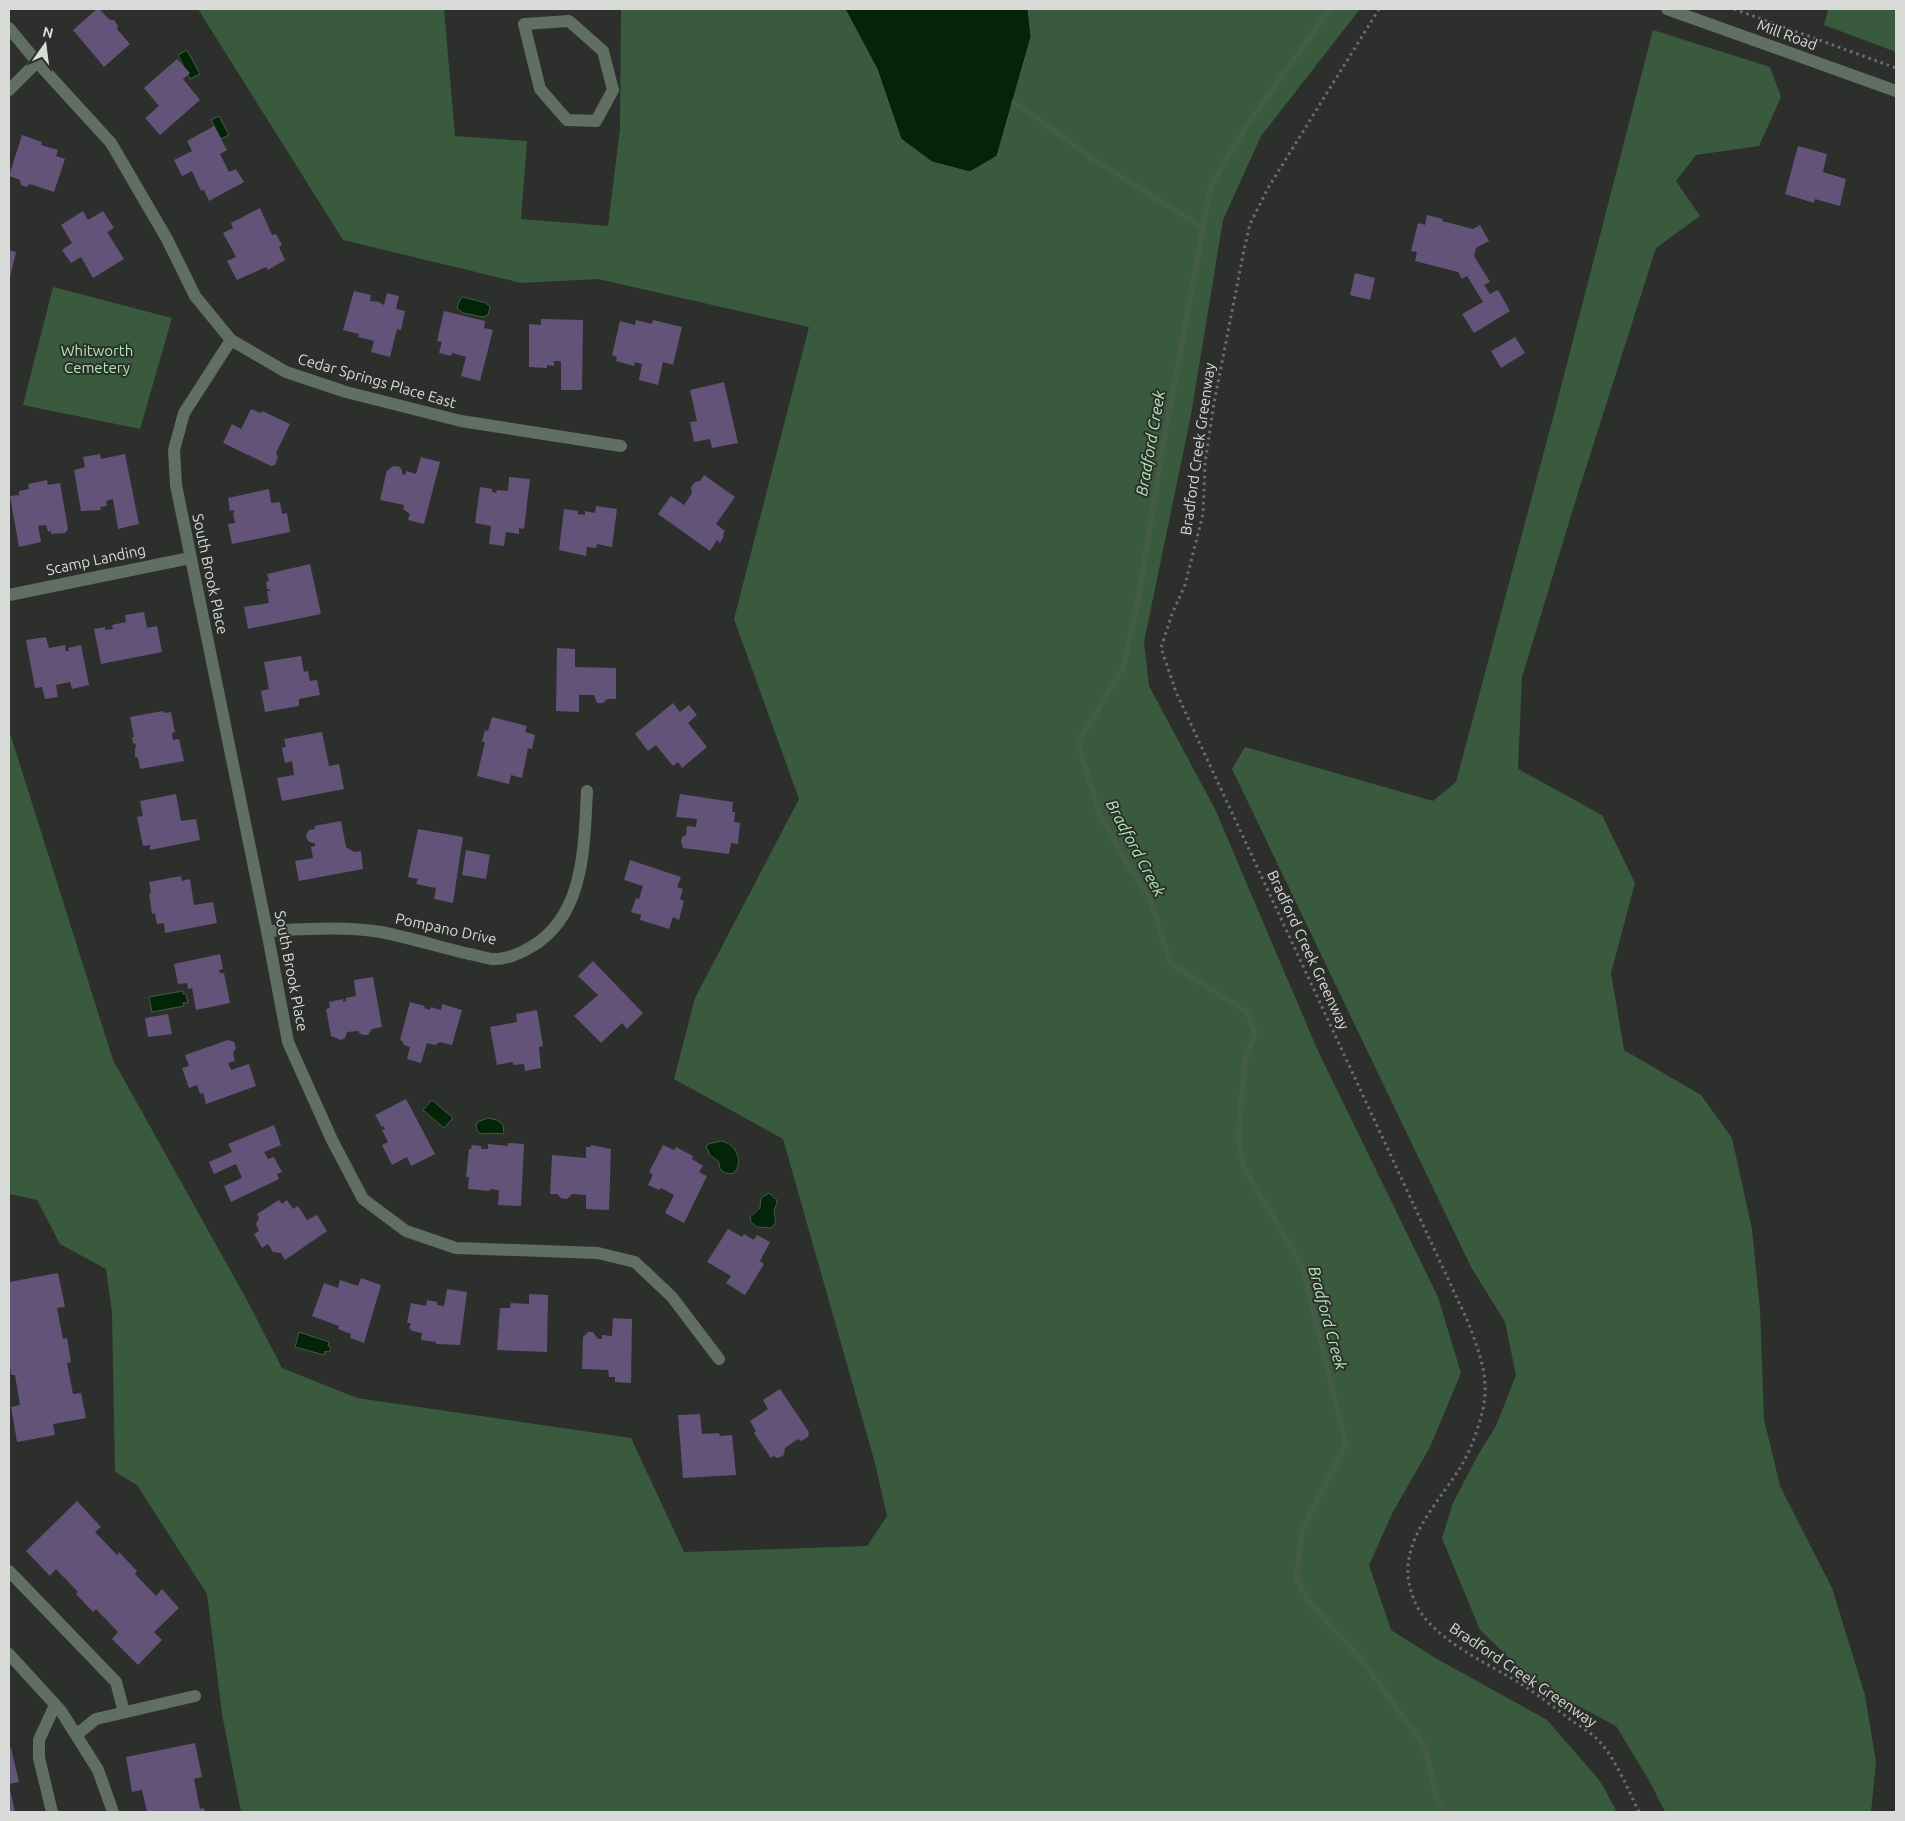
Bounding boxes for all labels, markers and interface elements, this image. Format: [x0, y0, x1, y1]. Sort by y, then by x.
street label: Mill Road [1755, 16, 1819, 53]
north arrow [20, 20, 70, 70]
text: N [41, 23, 55, 41]
park label: Whitworth Cemetery [61, 342, 133, 376]
street label: Cedar Springs Place East [296, 350, 458, 411]
street label: Bradford Creek Greenway [1177, 362, 1218, 536]
water label: Bradford Creek [1132, 388, 1168, 497]
street label: South Brook Place [189, 512, 232, 636]
street label: Scamp Landing [45, 541, 147, 578]
water label: Bradford Creek [1103, 797, 1169, 900]
street label: Bradford Creek Greenway [1264, 867, 1353, 1032]
street label: South Brook Place [271, 909, 312, 1033]
street label: Pompano Drive [394, 909, 498, 948]
water label: Bradford Creek [1305, 1264, 1351, 1373]
street label: Bradford Creek Greenway [1447, 1619, 1600, 1730]

